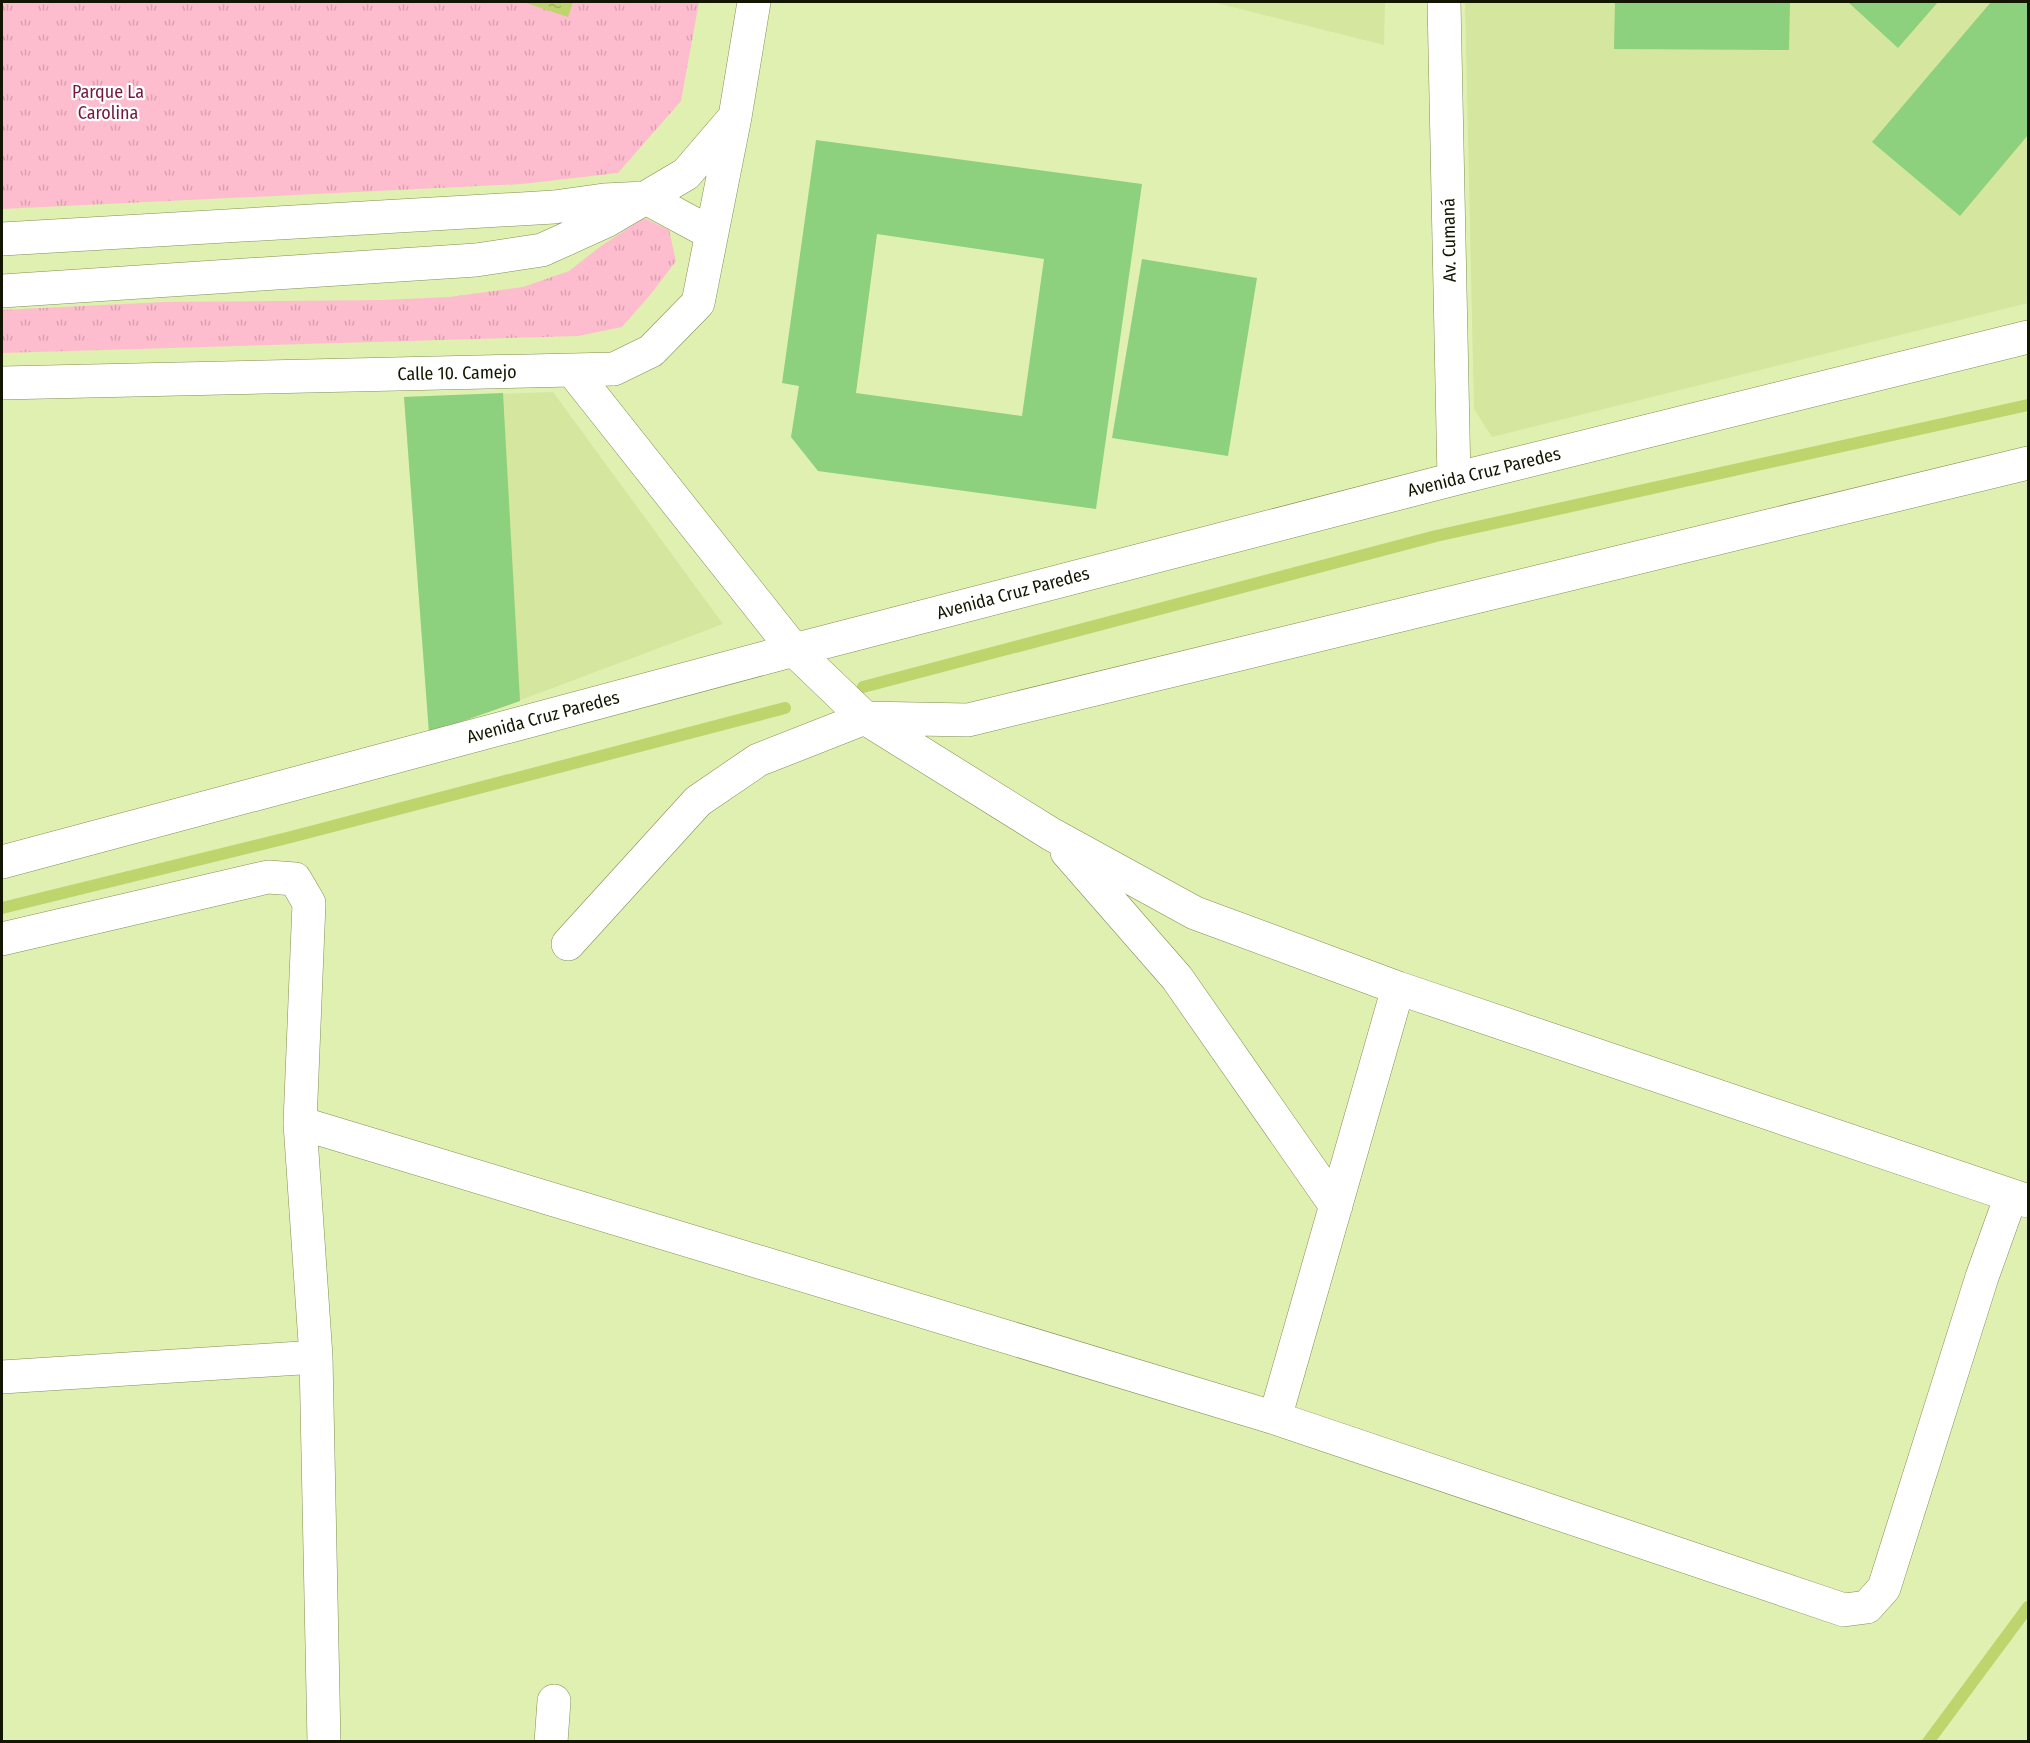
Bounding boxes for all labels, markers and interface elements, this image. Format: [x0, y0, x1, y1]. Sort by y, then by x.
park label: Parque La Carolina [72, 81, 144, 124]
street label: Av. Cumaná [1437, 198, 1461, 282]
street label: Calle 10. Camejo [397, 361, 517, 385]
street label: Avenida Cruz Paredes [1405, 442, 1563, 502]
street label: Avenida Cruz Paredes [934, 562, 1092, 624]
street label: Avenida Cruz Paredes [464, 686, 622, 748]

